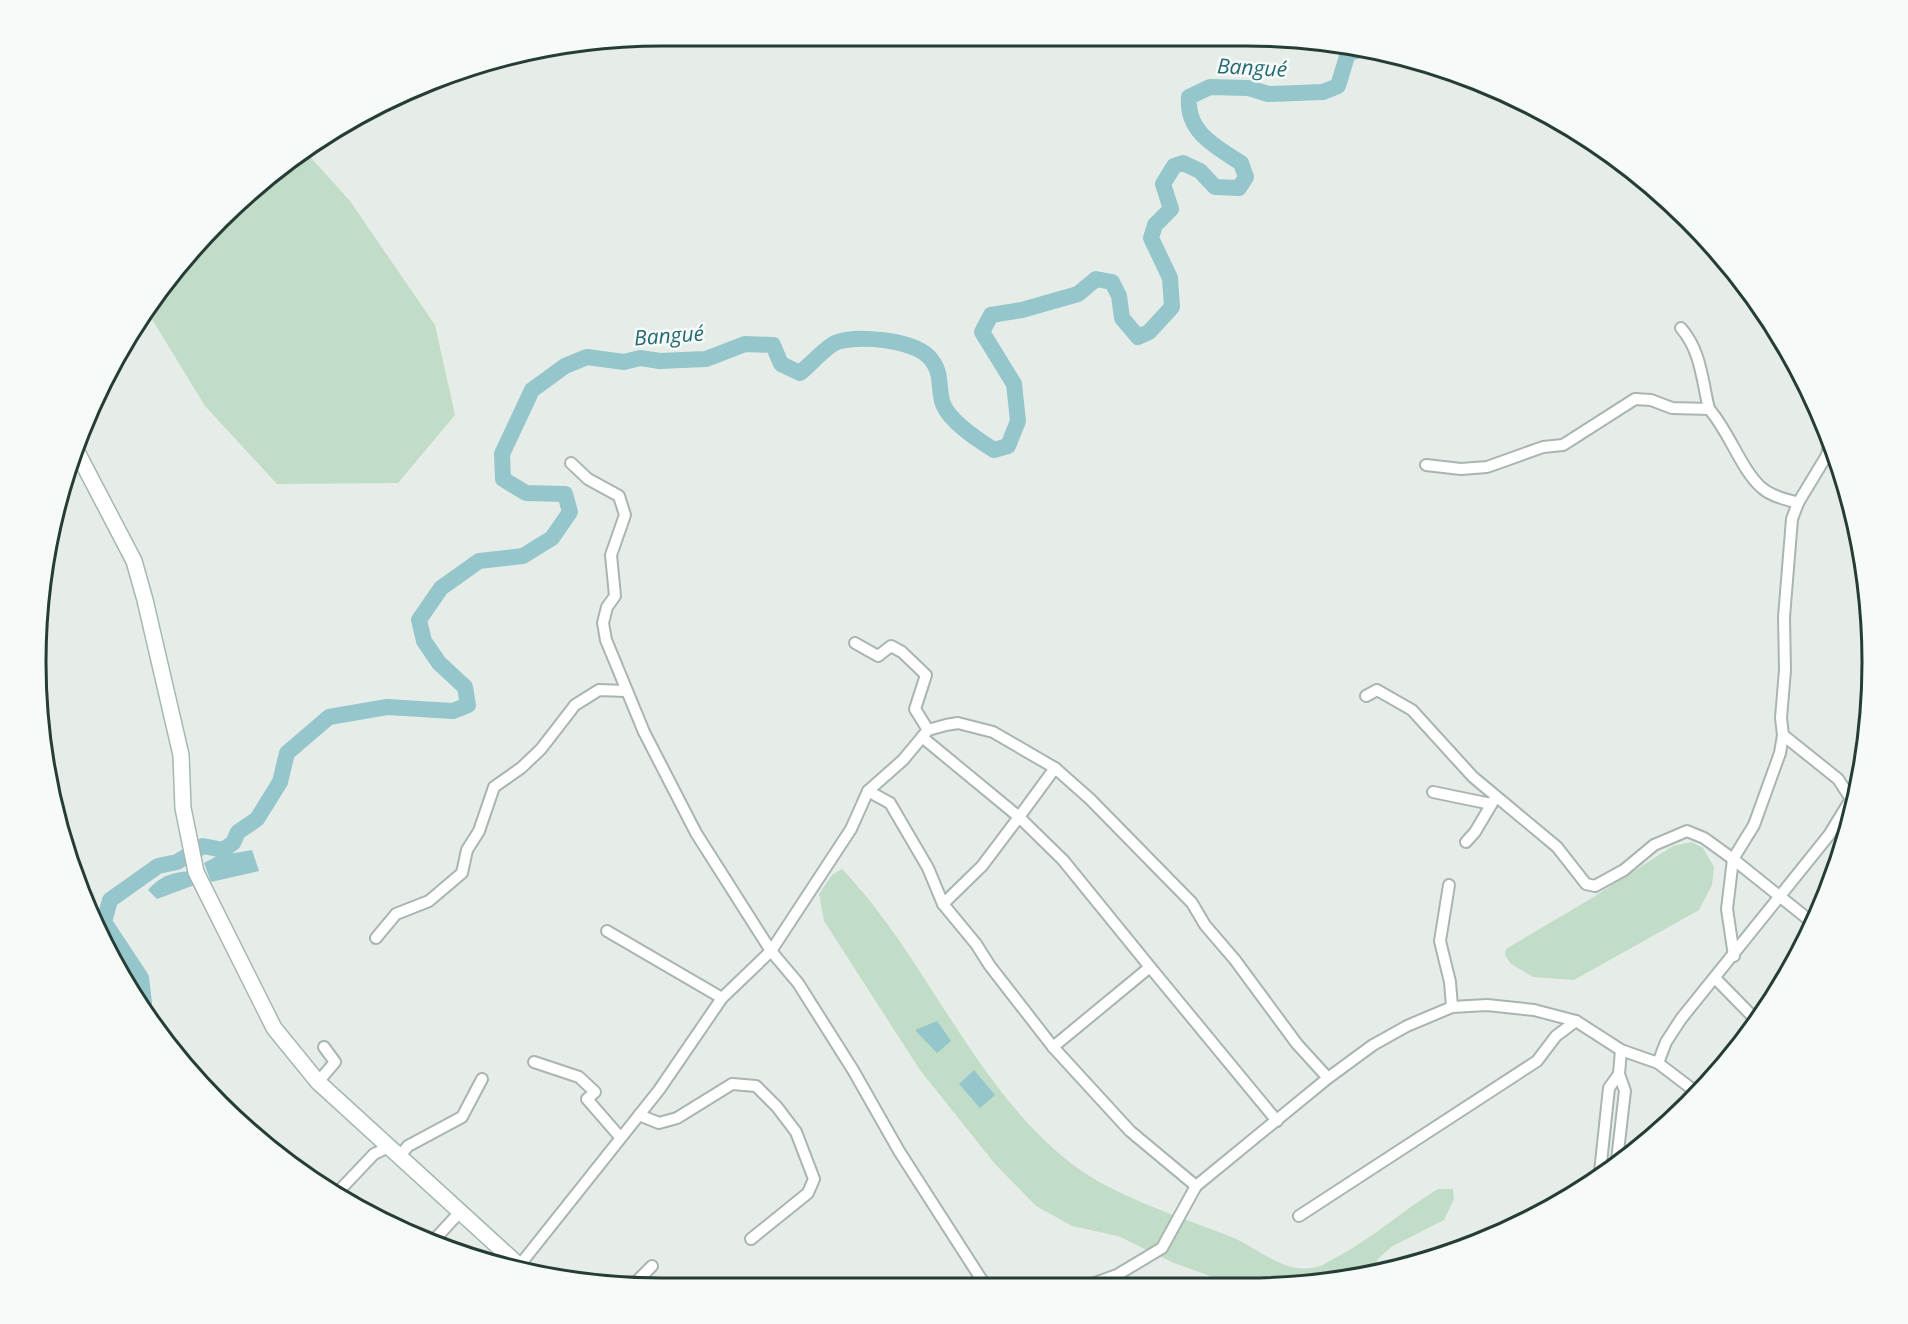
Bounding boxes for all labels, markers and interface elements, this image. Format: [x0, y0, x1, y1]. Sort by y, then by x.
water label: Bangué [1216, 51, 1288, 83]
water label: Bangué [633, 319, 705, 351]

